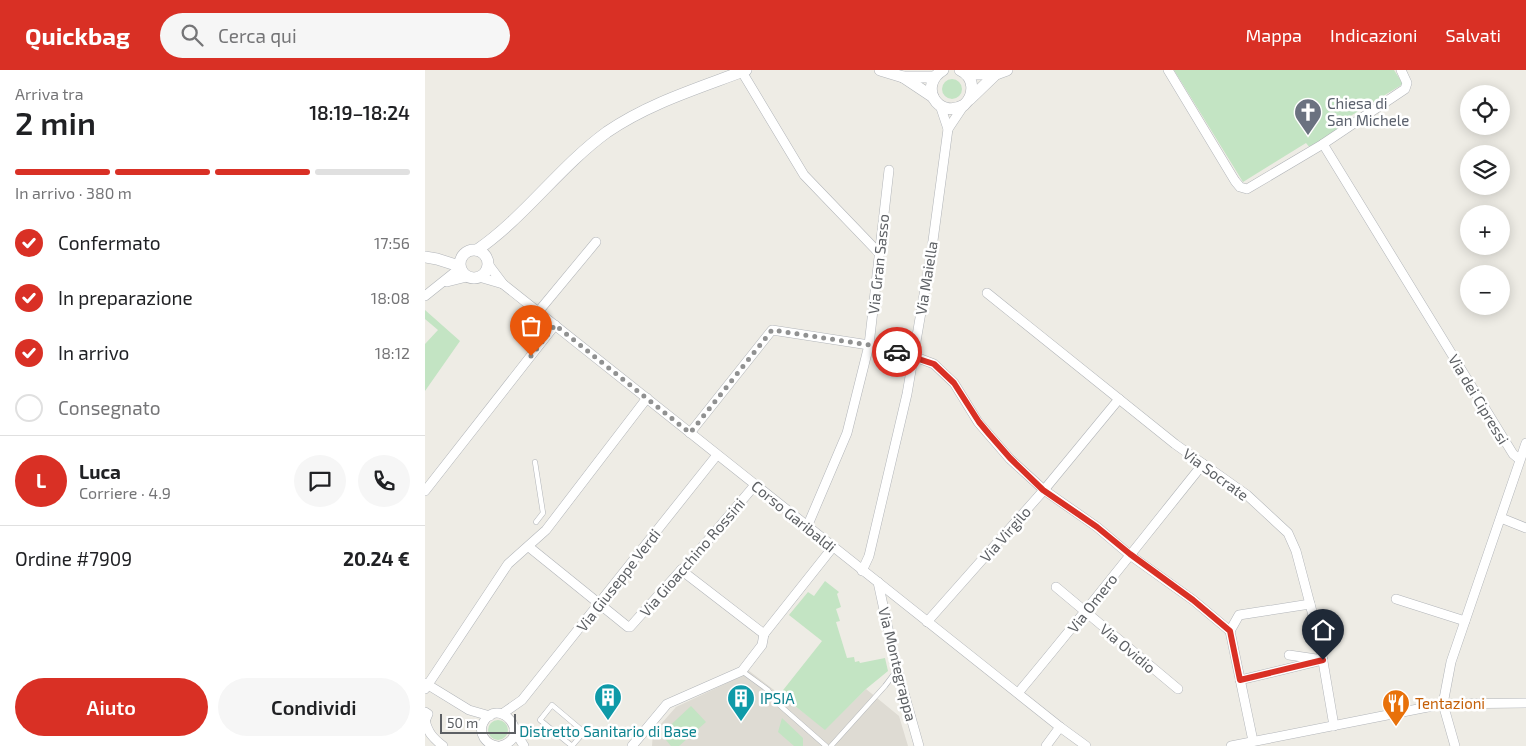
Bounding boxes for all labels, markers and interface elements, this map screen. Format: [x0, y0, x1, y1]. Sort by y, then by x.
search box [160, 13, 510, 58]
text: Quickbag [25, 21, 130, 50]
icon: search [178, 21, 206, 49]
text: Cerca qui [218, 24, 297, 47]
text: Mappa [1246, 24, 1302, 46]
text: Indicazioni [1330, 24, 1417, 46]
text: Salvati [1445, 24, 1501, 46]
text: Arriva tra [15, 84, 84, 103]
map controls [1460, 85, 1510, 315]
button: locate [1460, 85, 1510, 135]
place label: Chiesa di San Michele [1327, 94, 1409, 129]
church icon: Chiesa di San Michele [1293, 97, 1323, 136]
text: 18:19–18:24 [309, 101, 410, 124]
text: 2 min [15, 103, 96, 141]
button: layers [1460, 145, 1510, 195]
text: In arrivo · 380 m [15, 183, 132, 202]
button: + [1460, 205, 1510, 255]
street label: Via Gran Sasso [864, 213, 892, 315]
icon: check [15, 229, 43, 257]
text: Confermato [58, 231, 161, 254]
text: 17:56 [374, 233, 410, 252]
street label: Via Maiella [911, 240, 941, 316]
button: − [1460, 265, 1510, 315]
icon: check [15, 284, 43, 312]
text: In preparazione [58, 286, 193, 309]
text: 18:08 [371, 288, 410, 307]
pin [510, 305, 552, 356]
icon: bag [517, 312, 545, 340]
courier [872, 327, 922, 377]
icon: car [883, 338, 911, 366]
icon: check [15, 339, 43, 367]
text: In arrivo [58, 341, 129, 364]
text: 18:12 [375, 343, 410, 362]
street label: Via dei Cipressi [1445, 351, 1513, 447]
text: Consegnato [58, 396, 161, 419]
street label: Via Socrate [1180, 444, 1252, 504]
button: chat [294, 455, 346, 507]
button: phone [358, 455, 410, 507]
text: Luca [79, 460, 121, 483]
text: L [36, 469, 46, 492]
street label: Corso Garibaldi [748, 476, 840, 556]
text: Corriere · 4.9 [79, 483, 171, 502]
street label: Via Gioacchino Rossini [636, 494, 748, 620]
street label: Via Virgilo [976, 502, 1034, 566]
street label: Via Giuseppe Verdi [572, 525, 664, 635]
text: Ordine #7909 [15, 547, 132, 570]
text: 20.24 € [343, 547, 410, 570]
street label: Via Omero [1063, 570, 1121, 636]
street label: Via Montegrappa [875, 605, 921, 723]
pin [1302, 609, 1344, 660]
icon: home [1309, 616, 1337, 644]
street label: Via Ovidio [1097, 620, 1159, 676]
button: Aiuto [15, 678, 208, 736]
button: Condividi [218, 678, 410, 736]
building icon: Distretto Sanitario di Base [593, 682, 623, 721]
building icon: IPSIA [726, 683, 756, 722]
restaurant icon: Tentazioni [1381, 688, 1411, 727]
place label: IPSIA [760, 689, 795, 707]
place label: Tentazioni [1415, 694, 1485, 712]
scale bar [440, 711, 516, 734]
text: 50 m [447, 714, 478, 731]
place label: Distretto Sanitario di Base [519, 722, 697, 740]

